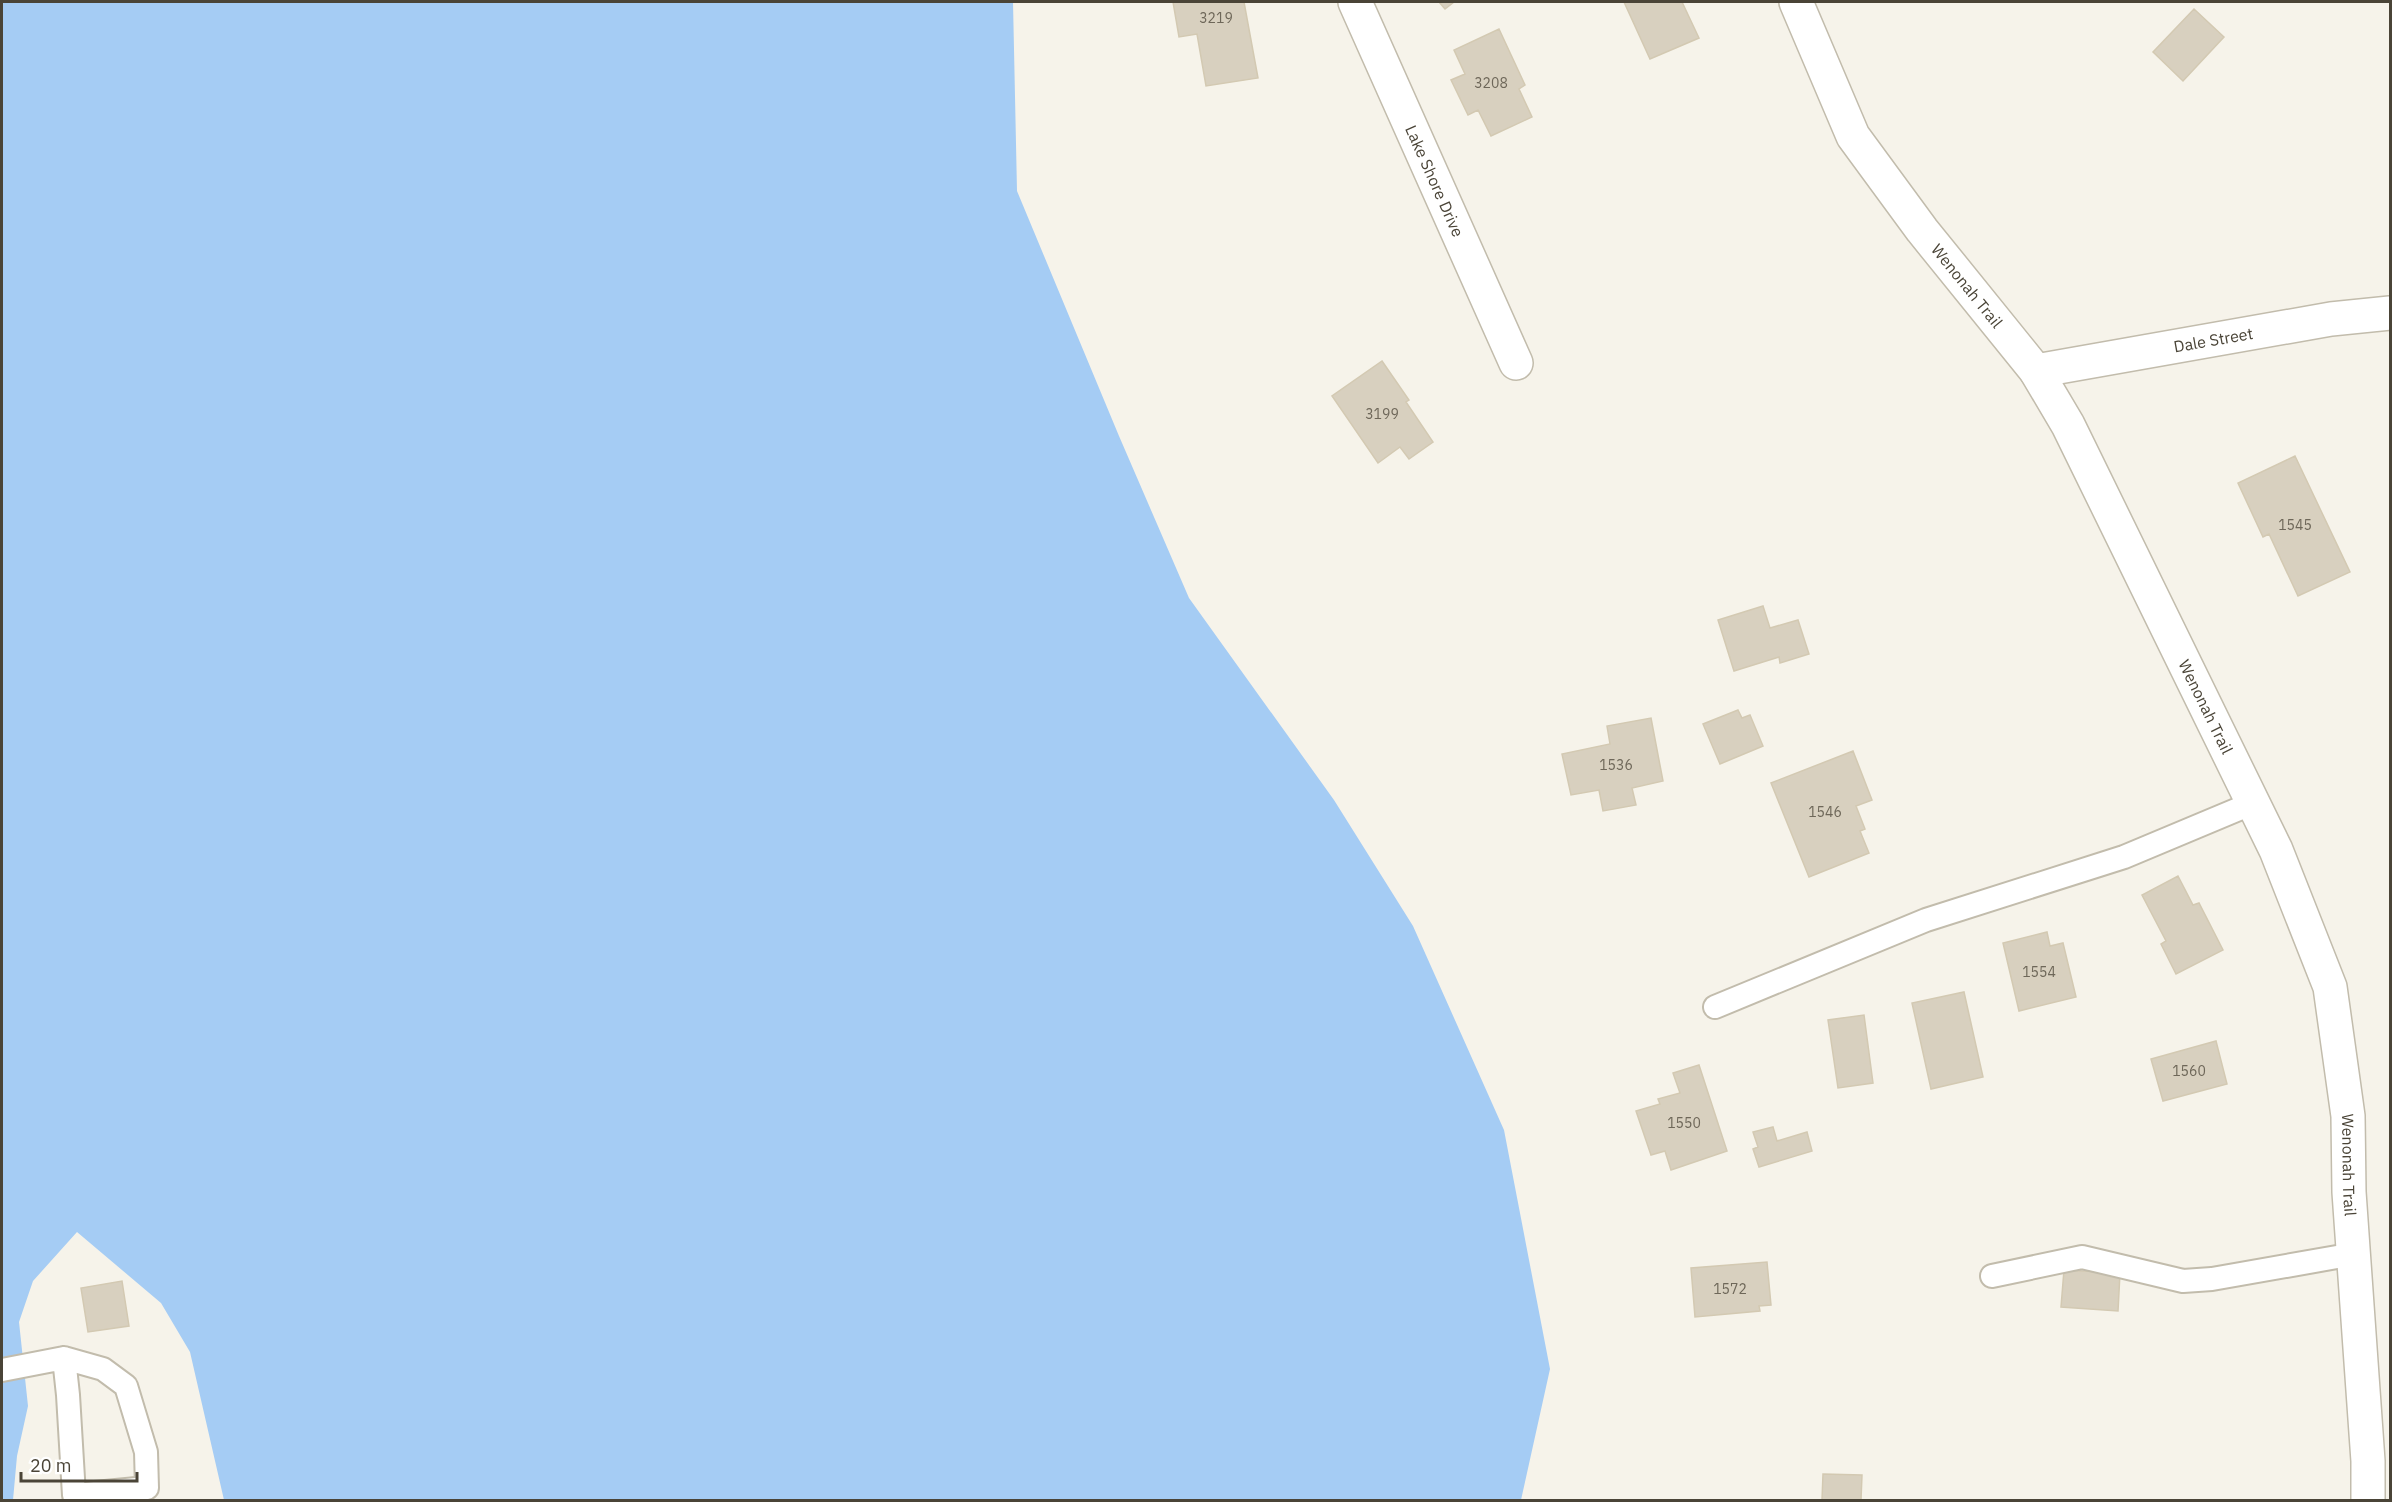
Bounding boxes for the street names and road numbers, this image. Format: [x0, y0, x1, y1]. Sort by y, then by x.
street label: Lake Shore Drive [1401, 122, 1469, 240]
street label: Wenonah Trail [1927, 240, 2007, 332]
street label: Dale Street [2172, 323, 2254, 357]
street label: Wenonah Trail [2174, 656, 2237, 757]
street label: Wenonah Trail [2338, 1114, 2361, 1217]

